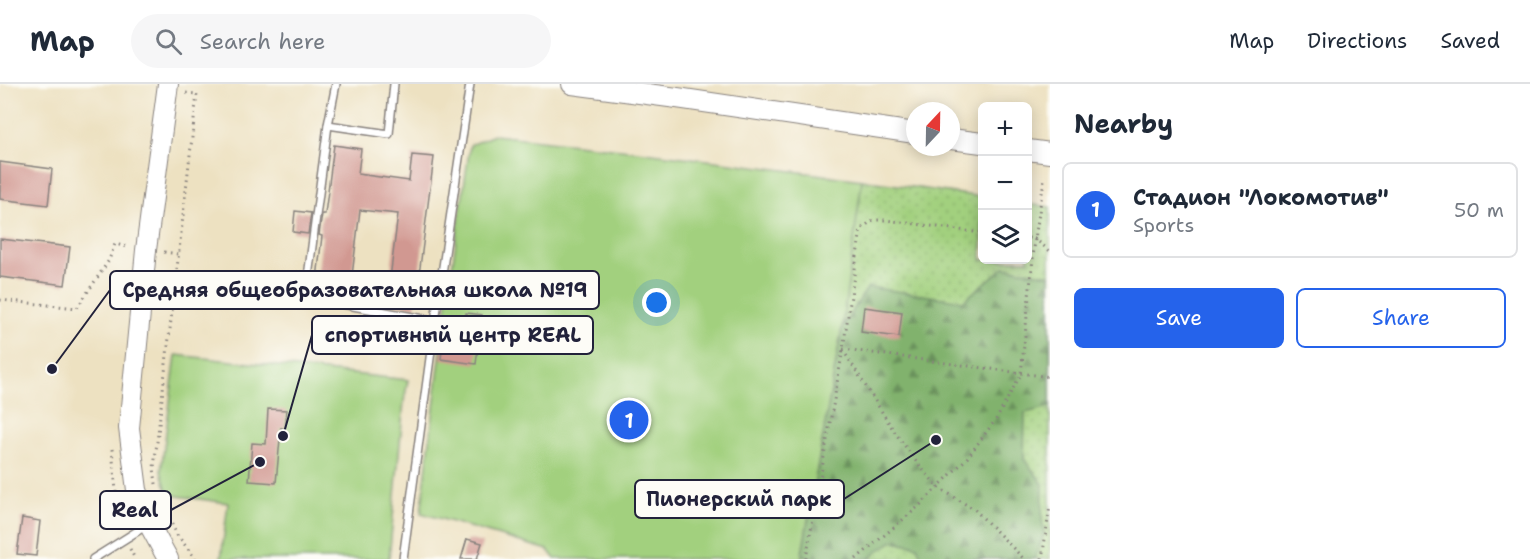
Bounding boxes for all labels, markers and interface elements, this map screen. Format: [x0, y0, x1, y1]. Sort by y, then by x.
search box [131, 14, 551, 68]
text: Map [30, 22, 95, 60]
icon: search [152, 25, 185, 58]
text: Search here [200, 27, 325, 56]
text: Map [1229, 27, 1274, 55]
text: Directions [1307, 27, 1407, 55]
text: Saved [1440, 27, 1500, 55]
north arrow [906, 102, 960, 156]
map controls [978, 102, 1032, 264]
button: + [978, 102, 1032, 156]
text: Nearby [1074, 106, 1173, 141]
button: − [978, 156, 1032, 210]
text: Стадион "Локомотив" [1133, 183, 1389, 212]
text: 1 [1091, 197, 1100, 223]
text: 50 m [1454, 197, 1504, 223]
button: layers [978, 210, 1032, 264]
text: Sports [1133, 212, 1194, 238]
callout: Средняя общеобразовательная школа №19 [110, 271, 599, 309]
text: Средняя общеобразовательная школа №19 [122, 277, 588, 303]
your location [642, 288, 671, 317]
button: Save [1074, 288, 1284, 348]
button: Share [1296, 288, 1506, 348]
callout: спортивный центр REAL [312, 316, 593, 354]
text: спортивный центр REAL [325, 322, 581, 348]
pin: 1 [610, 398, 648, 442]
callout: Пионерский парк [635, 480, 844, 518]
text: Пионерский парк [646, 486, 832, 512]
callout: Real [100, 491, 171, 529]
text: Real [112, 497, 158, 523]

